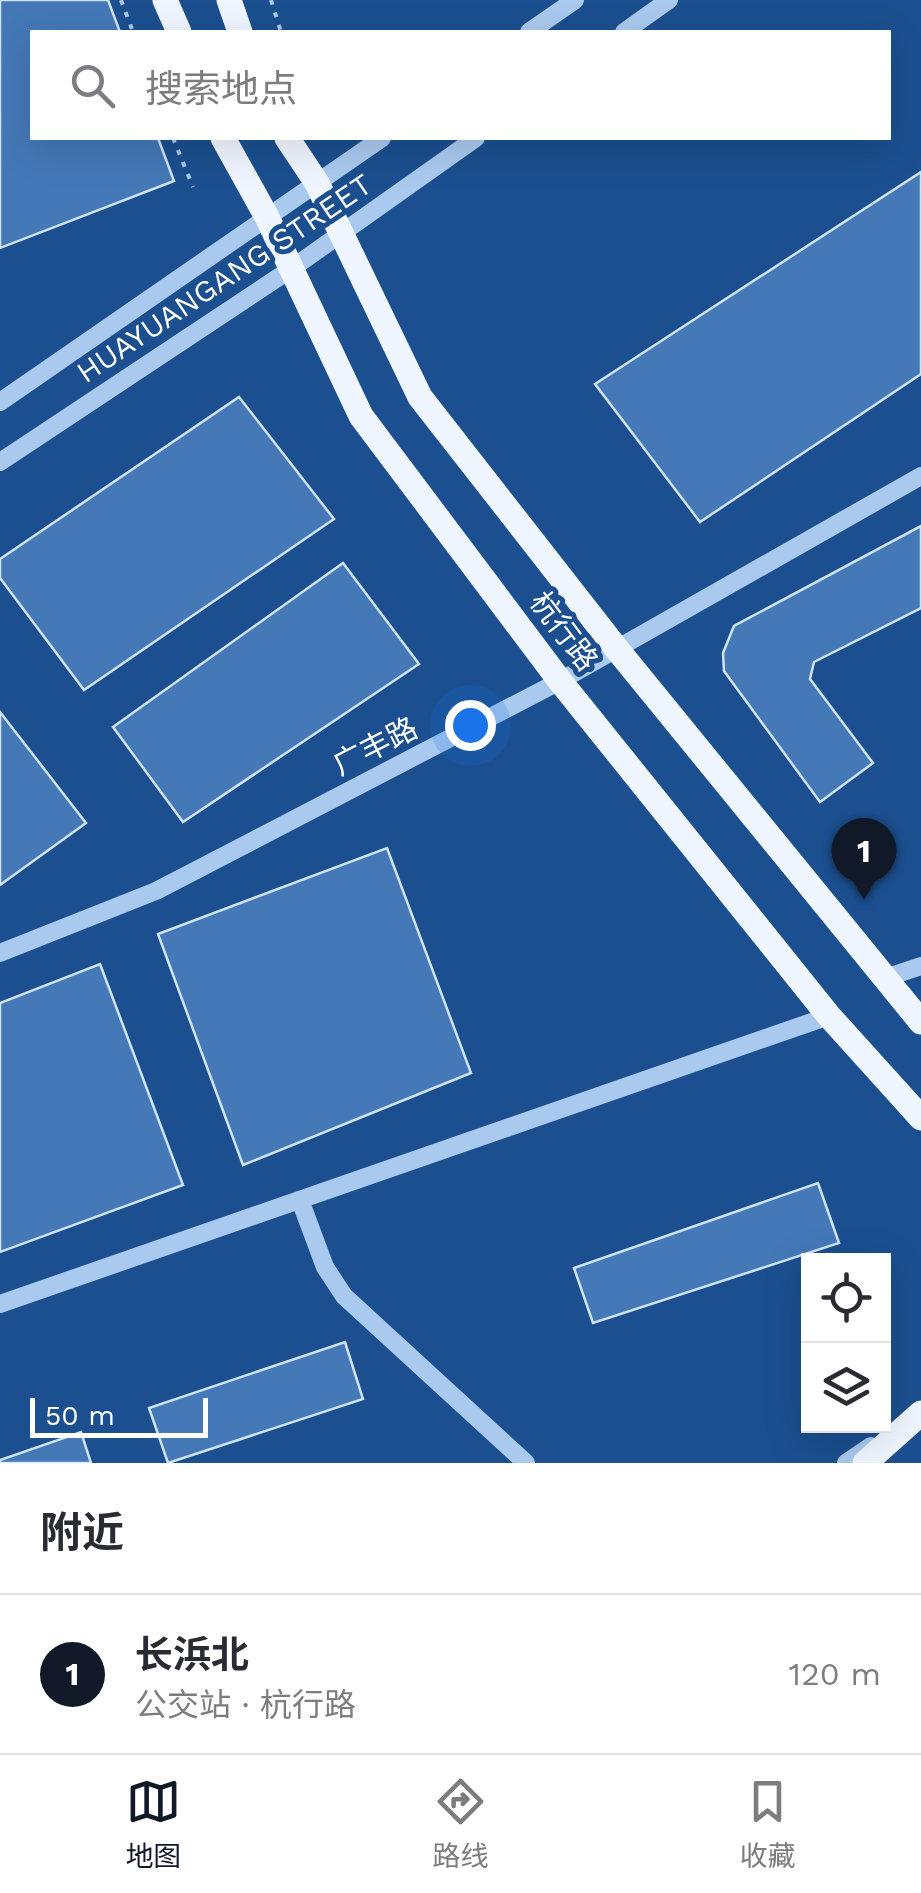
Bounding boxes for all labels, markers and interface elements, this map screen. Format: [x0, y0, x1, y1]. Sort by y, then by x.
search box [30, 30, 891, 140]
icon: search [65, 58, 120, 113]
text: 搜索地点 [145, 67, 297, 111]
street label: HUAYUANGANG STREET [70, 166, 378, 390]
street label: 杭行路 [523, 585, 605, 677]
your location [445, 700, 496, 751]
street label: 广丰路 [327, 710, 423, 782]
pin: 1 [832, 818, 896, 900]
map controls [801, 1253, 891, 1433]
button: locate [801, 1253, 891, 1343]
button: layers [801, 1343, 891, 1433]
scale bar [30, 1393, 208, 1438]
text: 50 m [45, 1399, 115, 1432]
text: 附近 [40, 1508, 124, 1557]
text: 长浜北 [135, 1633, 249, 1677]
text: 1 [66, 1655, 79, 1693]
text: 120 m [789, 1655, 881, 1693]
text: 公交站 · 杭行路 [135, 1686, 356, 1724]
tab: 地图 [125, 1774, 182, 1874]
tab: 路线 [432, 1774, 489, 1874]
tab: 收藏 [739, 1774, 796, 1874]

